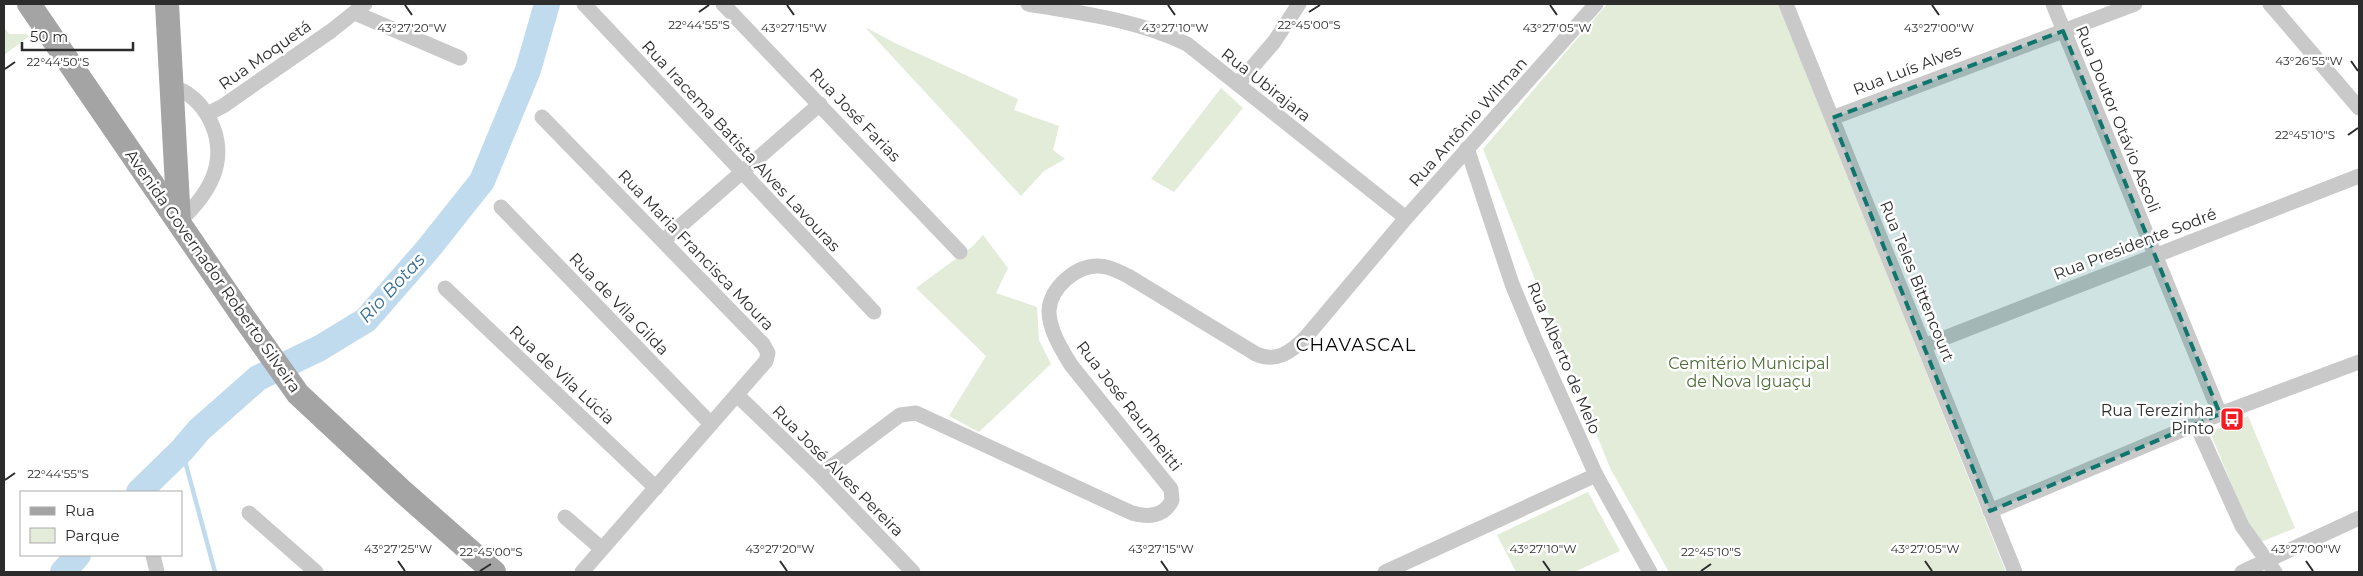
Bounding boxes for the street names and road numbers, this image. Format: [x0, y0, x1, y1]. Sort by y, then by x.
street label: Rua Moquetá [215, 16, 315, 94]
street label: Rua Doutor Otávio Ascoli [2072, 23, 2164, 215]
street label: Rua Iracema Batista Alves Lavouras [638, 36, 844, 256]
street label: Rua Luís Alves [1850, 41, 1964, 99]
street label: Rua Ubirajara [1218, 44, 1314, 126]
street label: Rua Antônio Wilman [1405, 54, 1531, 190]
street label: Rua José Farias [806, 64, 905, 166]
street label: Avenida Governador Roberto Silveira [121, 146, 305, 396]
street label: Rua Maria Francisca Moura [614, 166, 778, 334]
street label: Rua Teles Bittencourt [1876, 198, 1958, 365]
street label: Rua Presidente Sodré [2051, 204, 2219, 284]
street label: Rua de Vila Gilda [565, 249, 673, 359]
street label: Rua Alberto de Melo [1523, 279, 1605, 437]
street label: Rua de Vila Lúcia [506, 322, 618, 428]
street label: Rua José Raunheitti [1072, 337, 1186, 475]
street label: Rua José Alves Pereira [768, 401, 908, 541]

